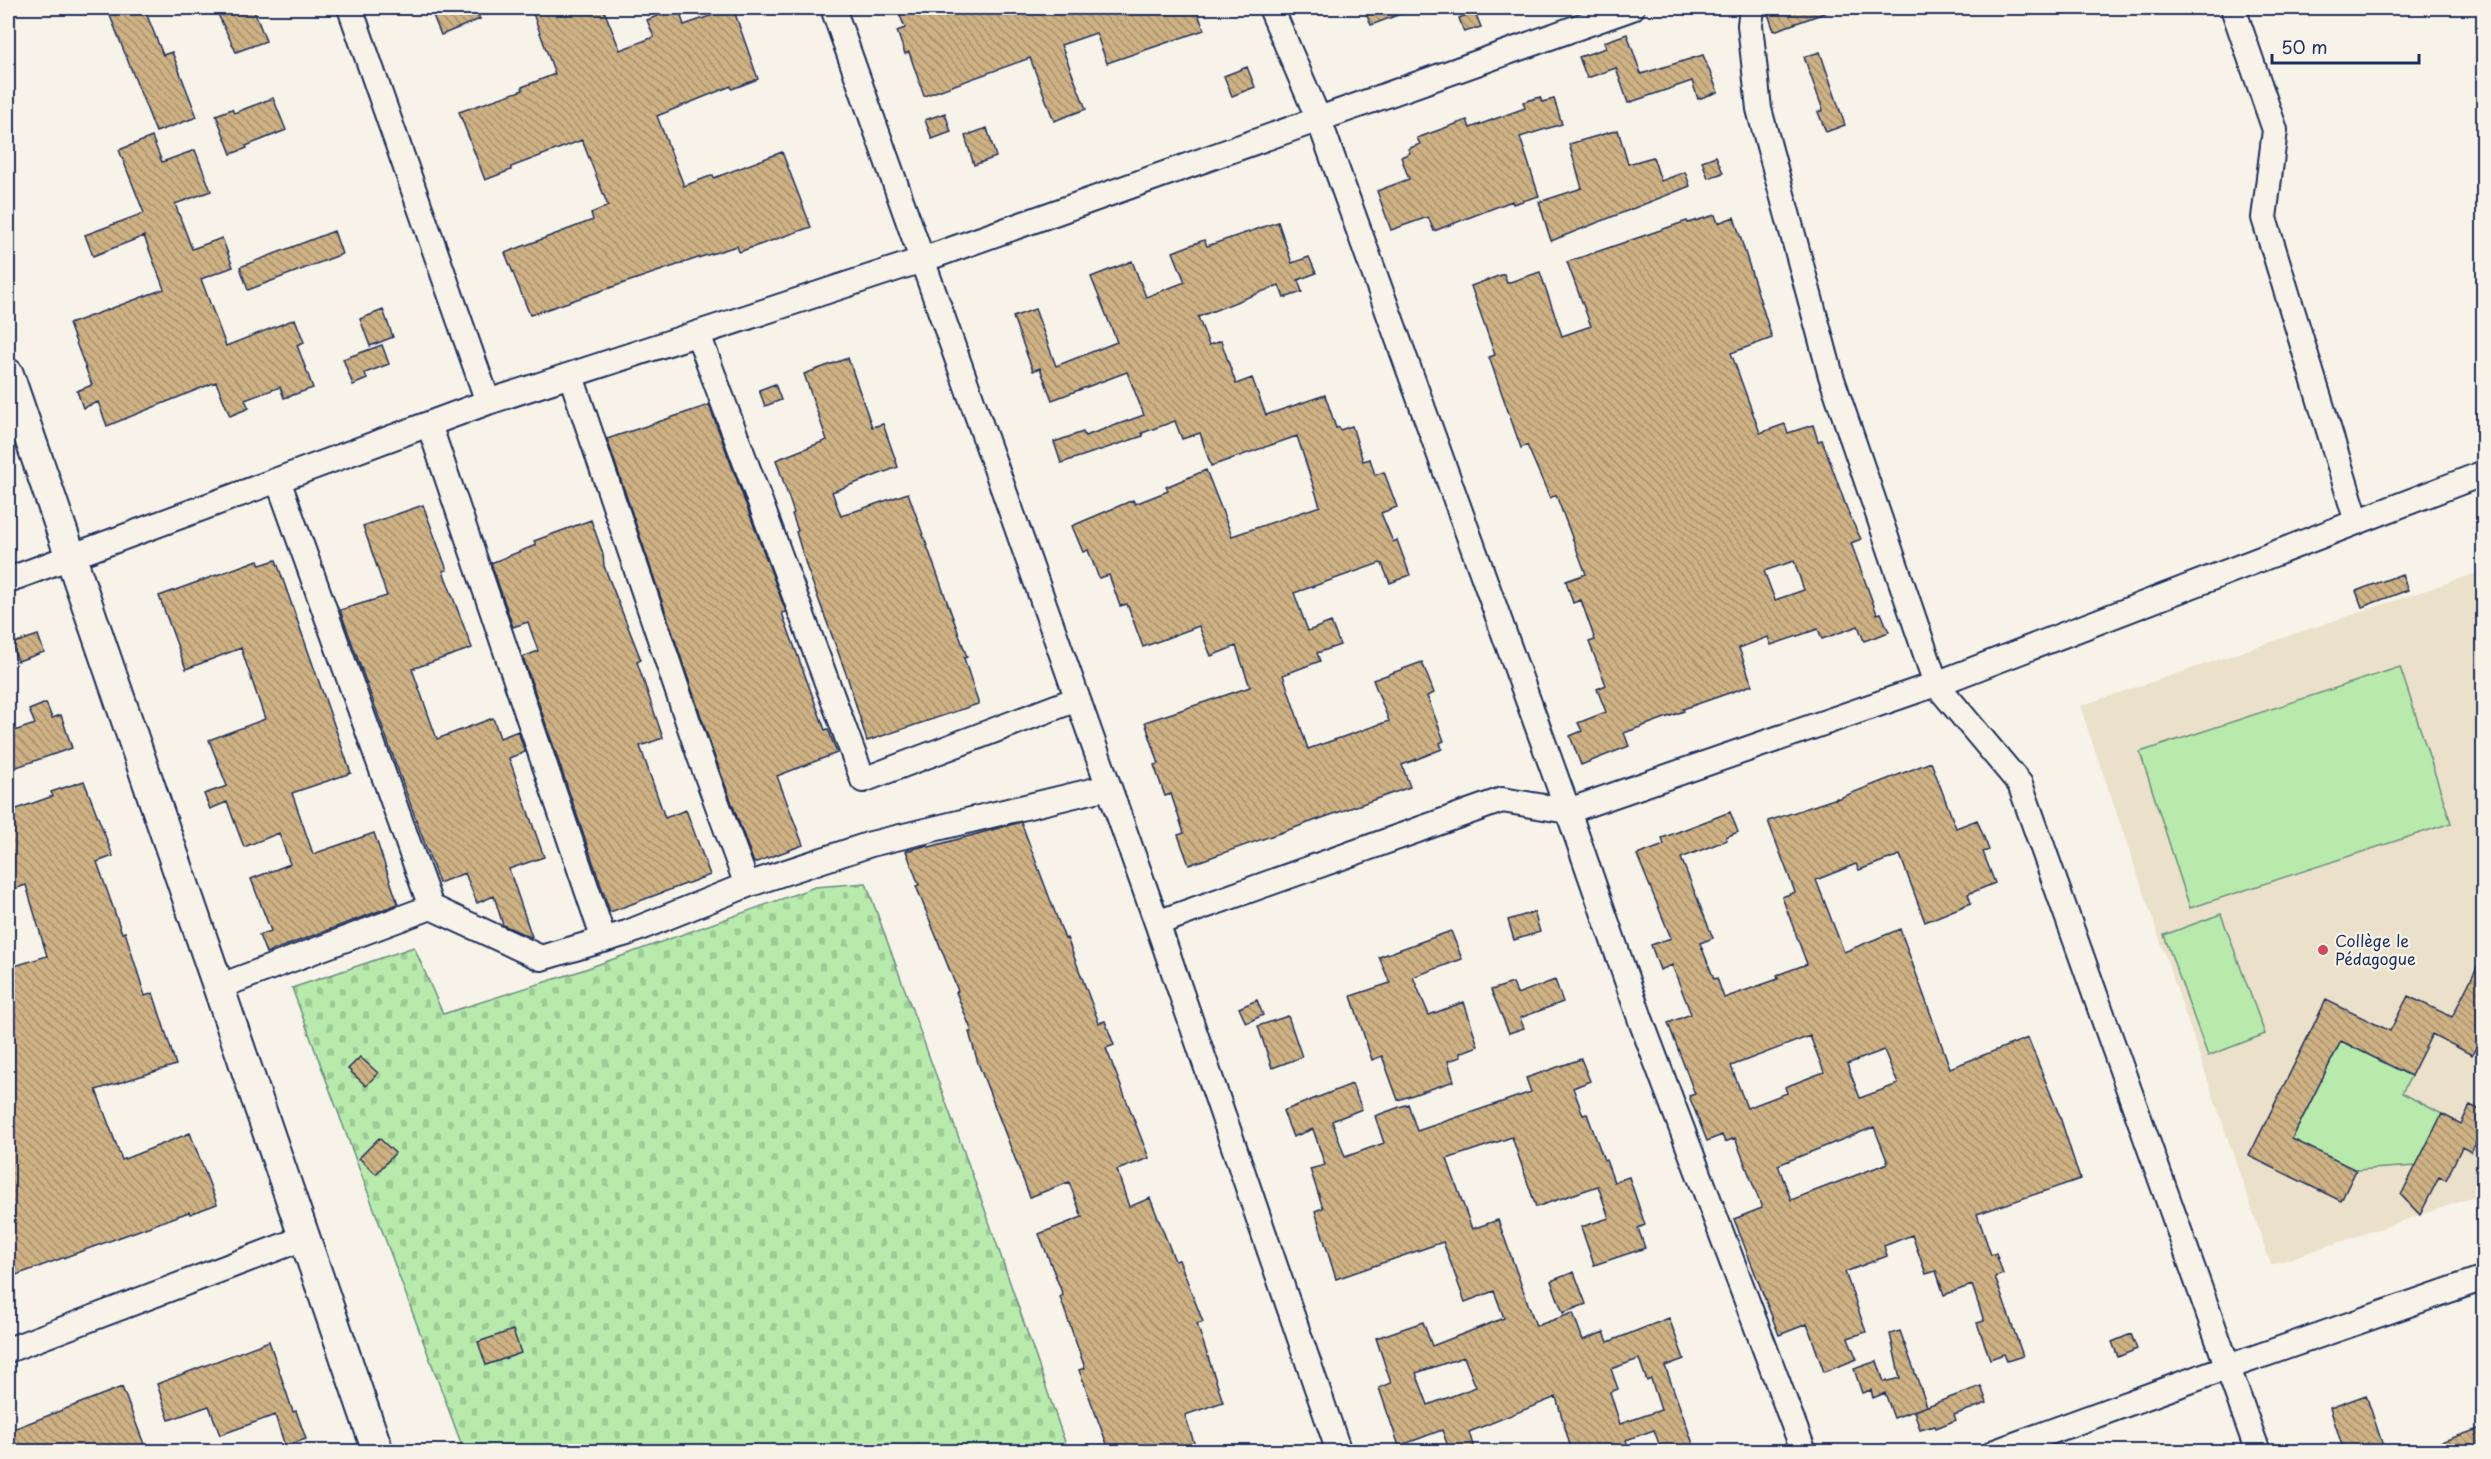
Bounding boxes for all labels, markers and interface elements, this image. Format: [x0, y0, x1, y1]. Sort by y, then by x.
scale bar [2272, 27, 2419, 65]
text: 50 m [2281, 33, 2328, 60]
place label: Collège le Pédagogue [2335, 928, 2416, 970]
marker: Collège le Pédagogue [2316, 943, 2330, 957]

